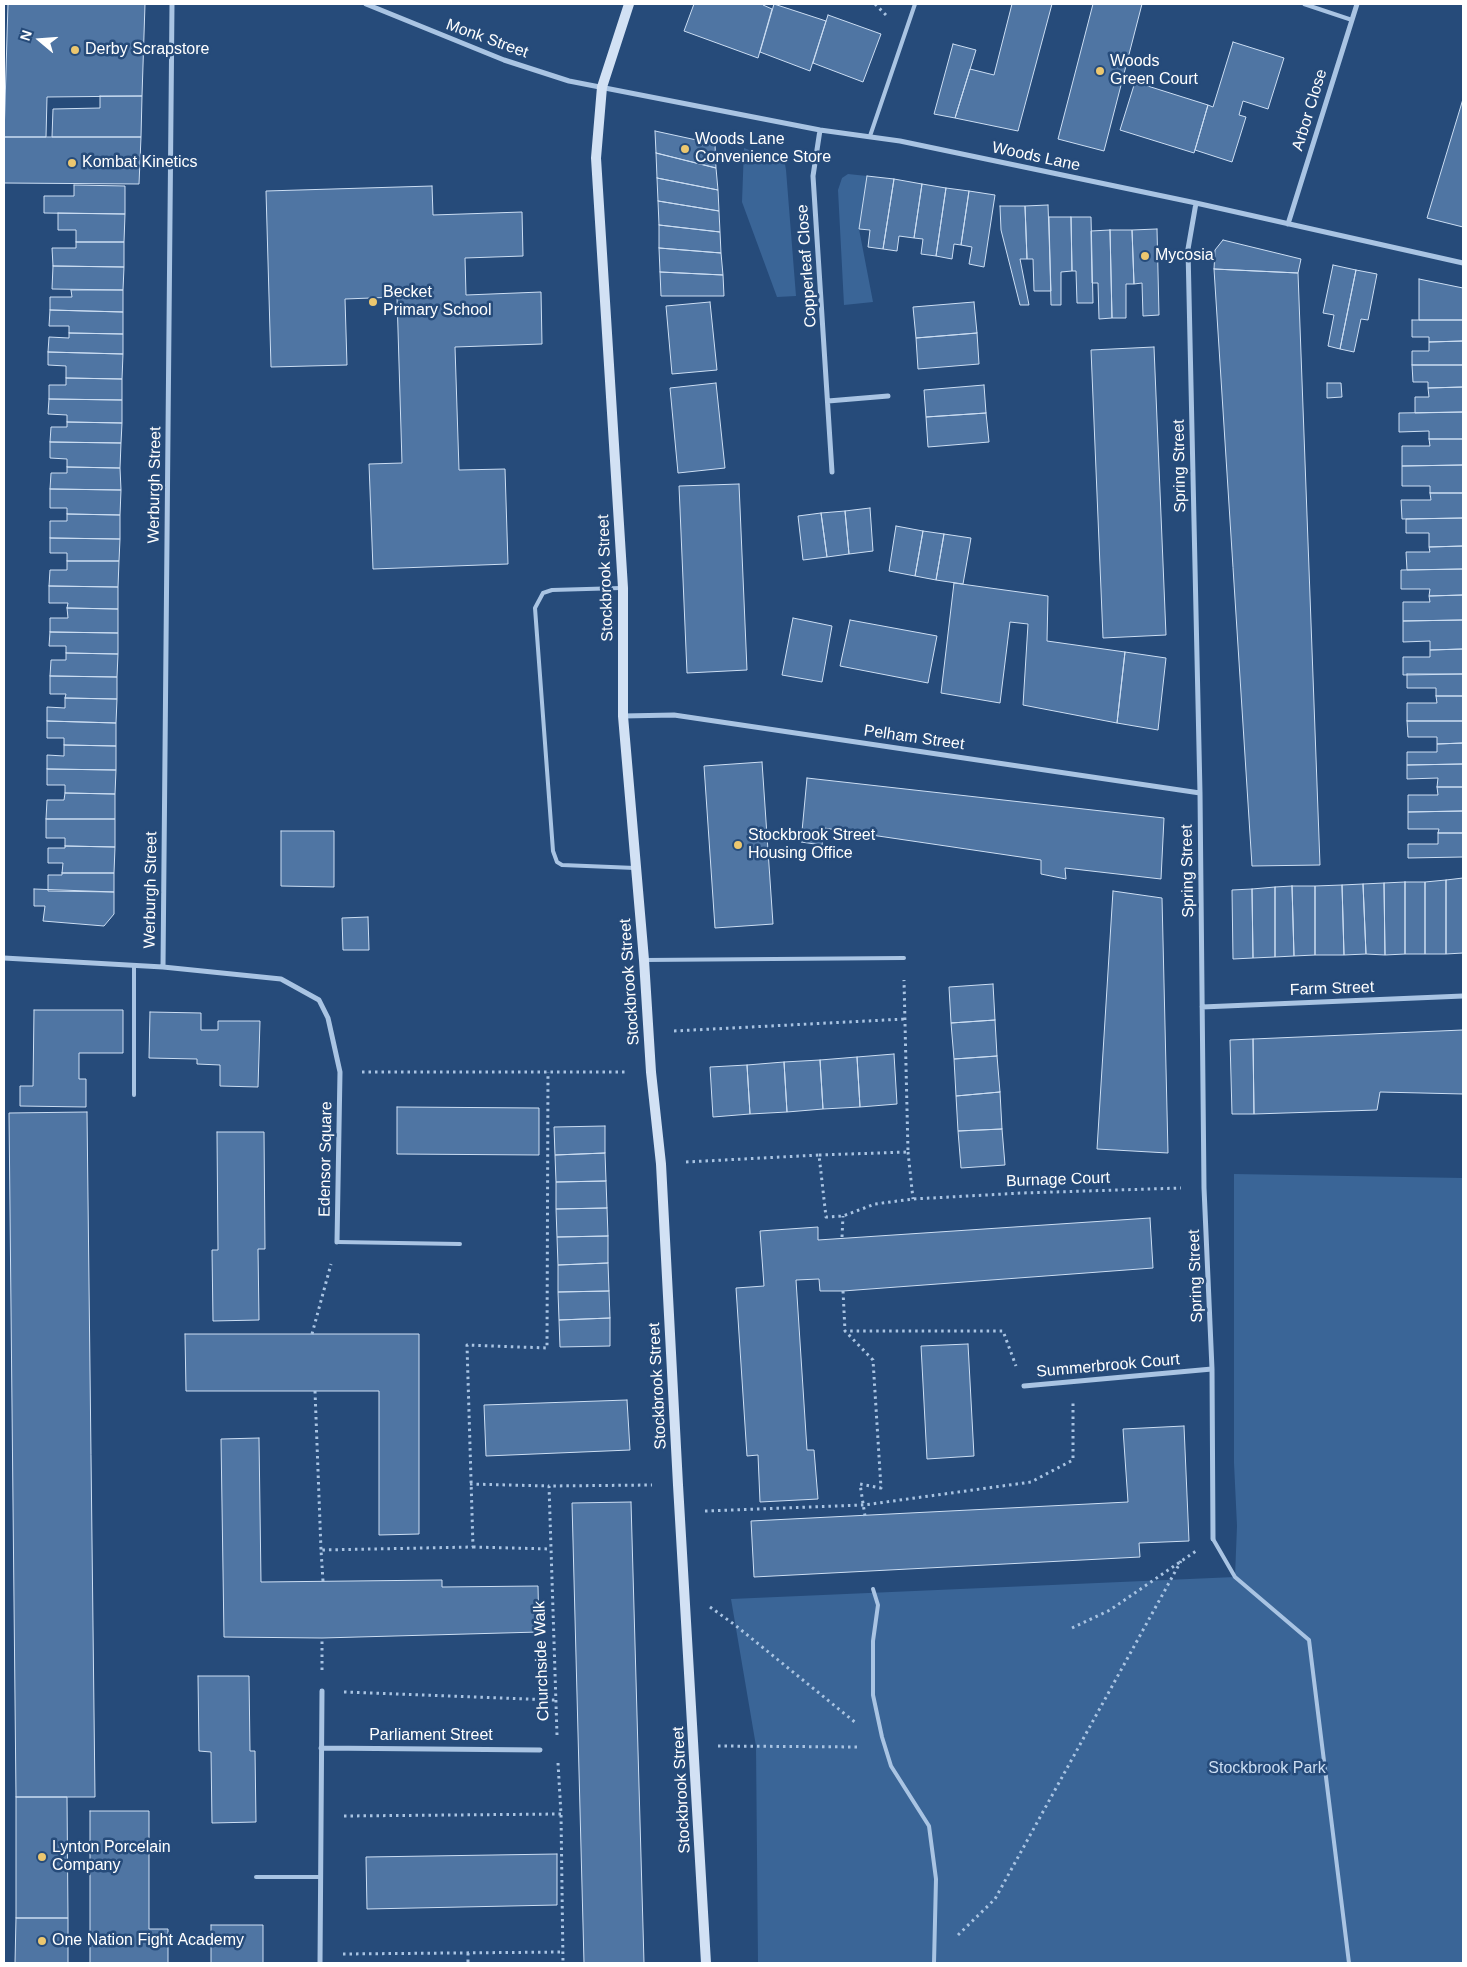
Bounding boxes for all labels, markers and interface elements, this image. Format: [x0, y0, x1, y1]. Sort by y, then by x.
north arrow [15, 15, 65, 65]
street label: Monk Street [443, 15, 531, 63]
text: N [17, 28, 35, 43]
place label: Derby Scrapstore [85, 40, 209, 60]
marker: Derby Scrapstore [69, 44, 81, 56]
place label: Woods Green Court [1110, 52, 1198, 90]
marker: Woods Green Court [1094, 65, 1106, 77]
street label: Arbor Close [1288, 67, 1332, 153]
place label: Woods Lane Convenience Store [695, 130, 831, 168]
street label: Woods Lane [990, 138, 1082, 176]
marker: Woods Lane Convenience Store [679, 143, 691, 155]
place label: Kombat Kinetics [82, 153, 198, 173]
marker: Kombat Kinetics [66, 157, 78, 169]
street label: Copperleaf Close [793, 204, 821, 328]
place label: Mycosia [1155, 246, 1214, 266]
marker: Mycosia [1139, 250, 1151, 262]
place label: Becket Primary School [383, 283, 491, 321]
marker: Becket Primary School [367, 296, 379, 308]
street label: Spring Street [1170, 419, 1190, 513]
street label: Werburgh Street [144, 426, 166, 544]
street label: Stockbrook Street [594, 514, 618, 642]
street label: Pelham Street [862, 721, 966, 755]
street label: Spring Street [1178, 824, 1198, 918]
place label: Stockbrook Street Housing Office [748, 826, 875, 864]
street label: Werburgh Street [140, 831, 162, 949]
marker: Stockbrook Street Housing Office [732, 839, 744, 851]
street label: Stockbrook Street [616, 918, 644, 1046]
street label: Farm Street [1289, 978, 1375, 1000]
street label: Edensor Square [315, 1101, 337, 1217]
street label: Burnage Court [1006, 1169, 1110, 1191]
street label: Spring Street [1185, 1229, 1207, 1323]
street label: Stockbrook Street [645, 1322, 671, 1450]
street label: Summerbrook Court [1035, 1350, 1181, 1382]
street label: Churchside Walk [530, 1601, 554, 1721]
street label: Parliament Street [369, 1726, 493, 1746]
street label: Stockbrook Street [669, 1726, 695, 1854]
park label: Stockbrook Park [1208, 1759, 1326, 1779]
place label: Lynton Porcelain Company [52, 1838, 171, 1876]
marker: Lynton Porcelain Company [36, 1851, 48, 1863]
place label: One Nation Fight Academy [52, 1931, 244, 1951]
marker: One Nation Fight Academy [36, 1935, 48, 1947]

